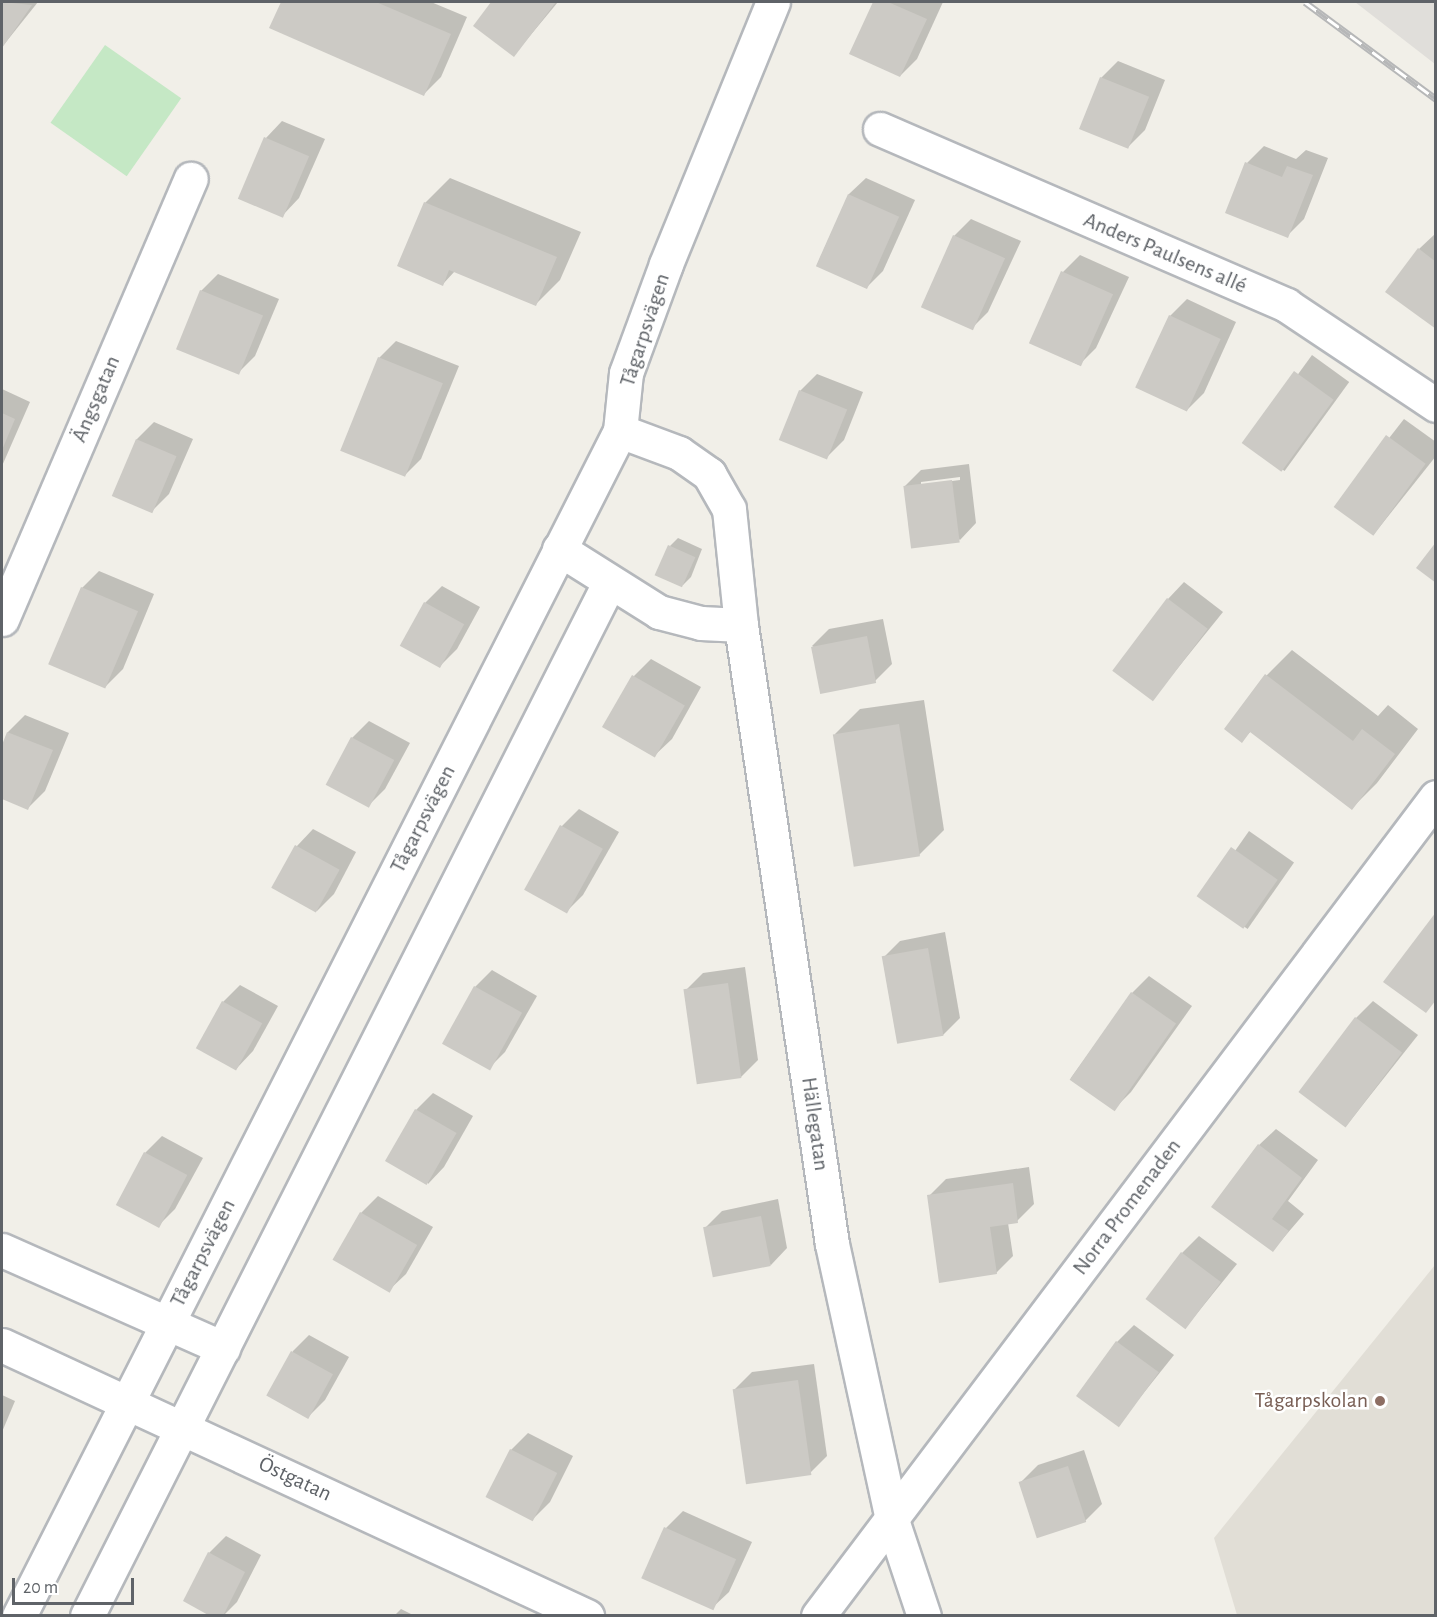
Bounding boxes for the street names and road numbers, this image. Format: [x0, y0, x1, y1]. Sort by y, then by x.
street label: Anders Paulsens allé [1080, 207, 1250, 299]
street label: Tågarpsvägen [614, 270, 676, 390]
street label: Ängsgatan [66, 352, 126, 446]
street label: Tågarpsvägen [385, 761, 461, 877]
street label: Hällegatan [795, 1075, 835, 1173]
street label: Norra Promenaden [1067, 1134, 1187, 1280]
street label: Tågarpsvägen [165, 1195, 241, 1311]
street label: Östgatan [254, 1451, 336, 1507]

